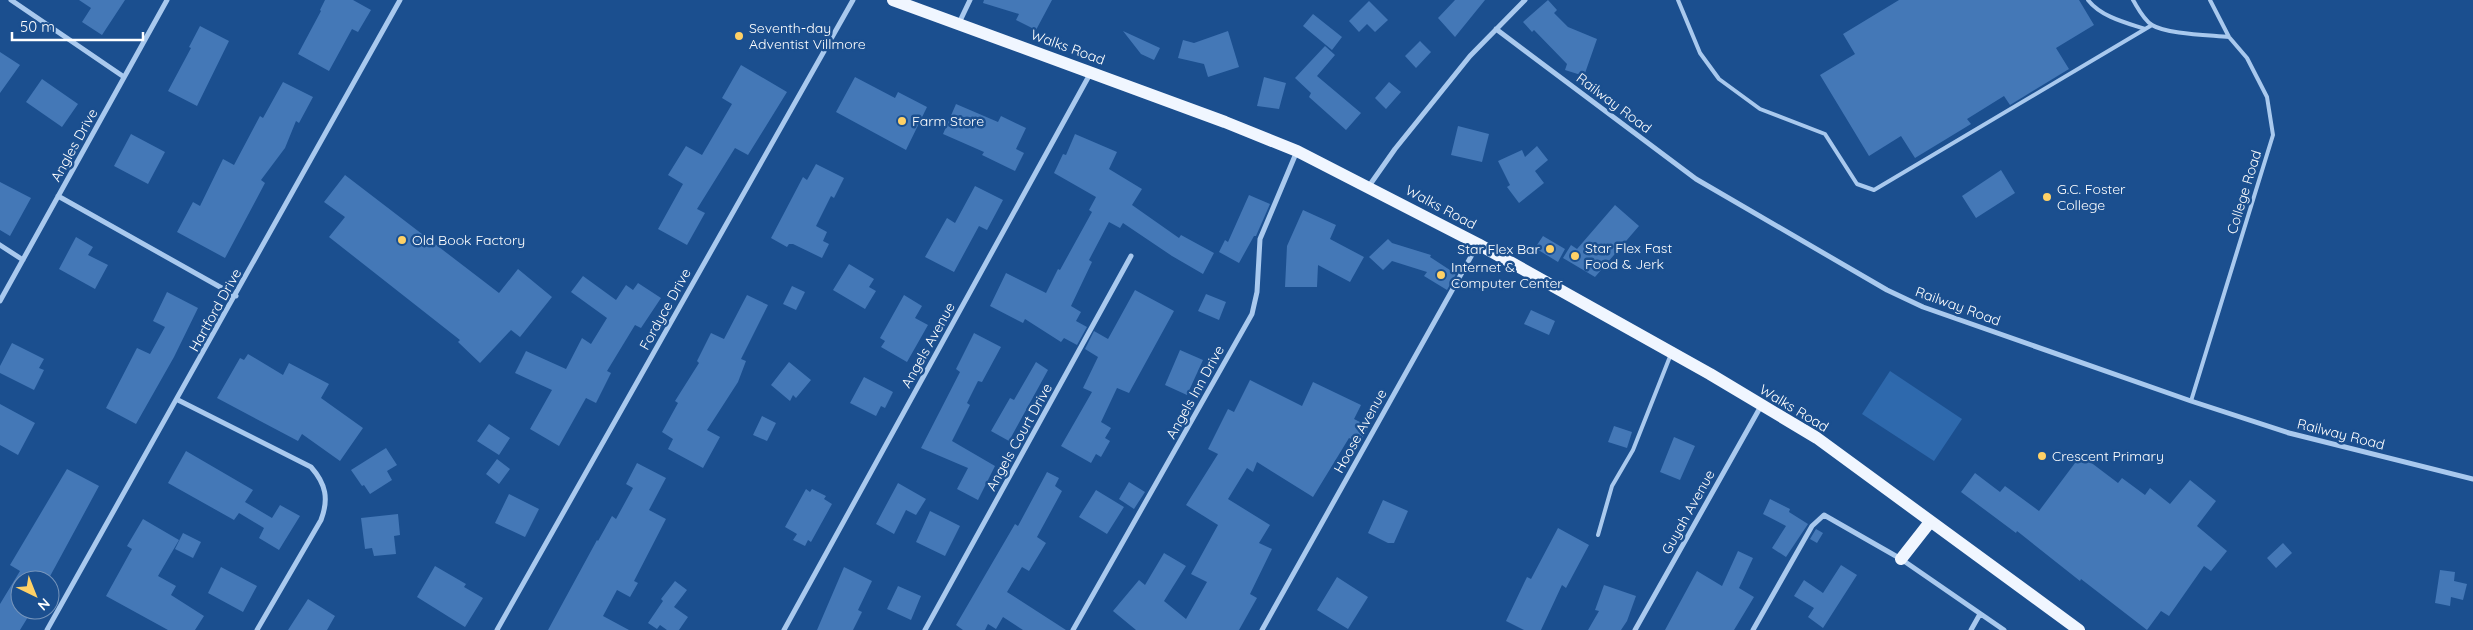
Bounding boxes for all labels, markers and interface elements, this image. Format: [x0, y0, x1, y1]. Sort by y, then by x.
scale bar [12, 10, 144, 42]
text: 50 m [20, 17, 55, 36]
place label: Seventh-day Adventist Villmore [749, 19, 866, 53]
street label: Walks Road [1028, 25, 1108, 69]
marker: Seventh-day Adventist Villmore [733, 30, 745, 42]
street label: Railway Road [1573, 69, 1655, 137]
street label: Angles Drive [47, 105, 102, 185]
place label: Farm Store [912, 112, 984, 130]
marker: Farm Store [896, 115, 908, 127]
street label: College Road [2223, 148, 2265, 236]
place label: G.C. Foster College [2057, 180, 2126, 214]
street label: Walks Road [1402, 181, 1480, 233]
marker: G.C. Foster College [2041, 191, 2053, 203]
place label: Old Book Factory [412, 231, 525, 249]
marker: Old Book Factory [396, 234, 408, 246]
place label: Star Flex Fast Food & Jerk [1585, 239, 1672, 273]
place label: Star Flex Bar [1457, 240, 1541, 258]
marker: Star Flex Bar [1544, 243, 1556, 255]
marker: Star Flex Fast Food & Jerk [1569, 250, 1581, 262]
place label: Internet & Computer Center [1451, 258, 1563, 292]
street label: Hartford Drive [185, 265, 245, 355]
street label: Fordyce Drive [635, 265, 695, 353]
marker: Internet & Computer Center [1435, 269, 1447, 281]
street label: Railway Road [1913, 282, 2003, 330]
street label: Angels Avenue [897, 299, 959, 391]
street label: Angels Inn Drive [1162, 342, 1228, 442]
street label: Angels Court Drive [982, 380, 1056, 494]
street label: Walks Road [1756, 380, 1832, 436]
street label: Hoose Avenue [1330, 386, 1390, 476]
street label: Railway Road [2295, 414, 2387, 454]
place label: Crescent Primary [2052, 447, 2164, 465]
marker: Crescent Primary [2036, 450, 2048, 462]
street label: Guyah Avenue [1657, 467, 1719, 557]
north arrow [10, 570, 60, 620]
text: N [34, 594, 54, 615]

